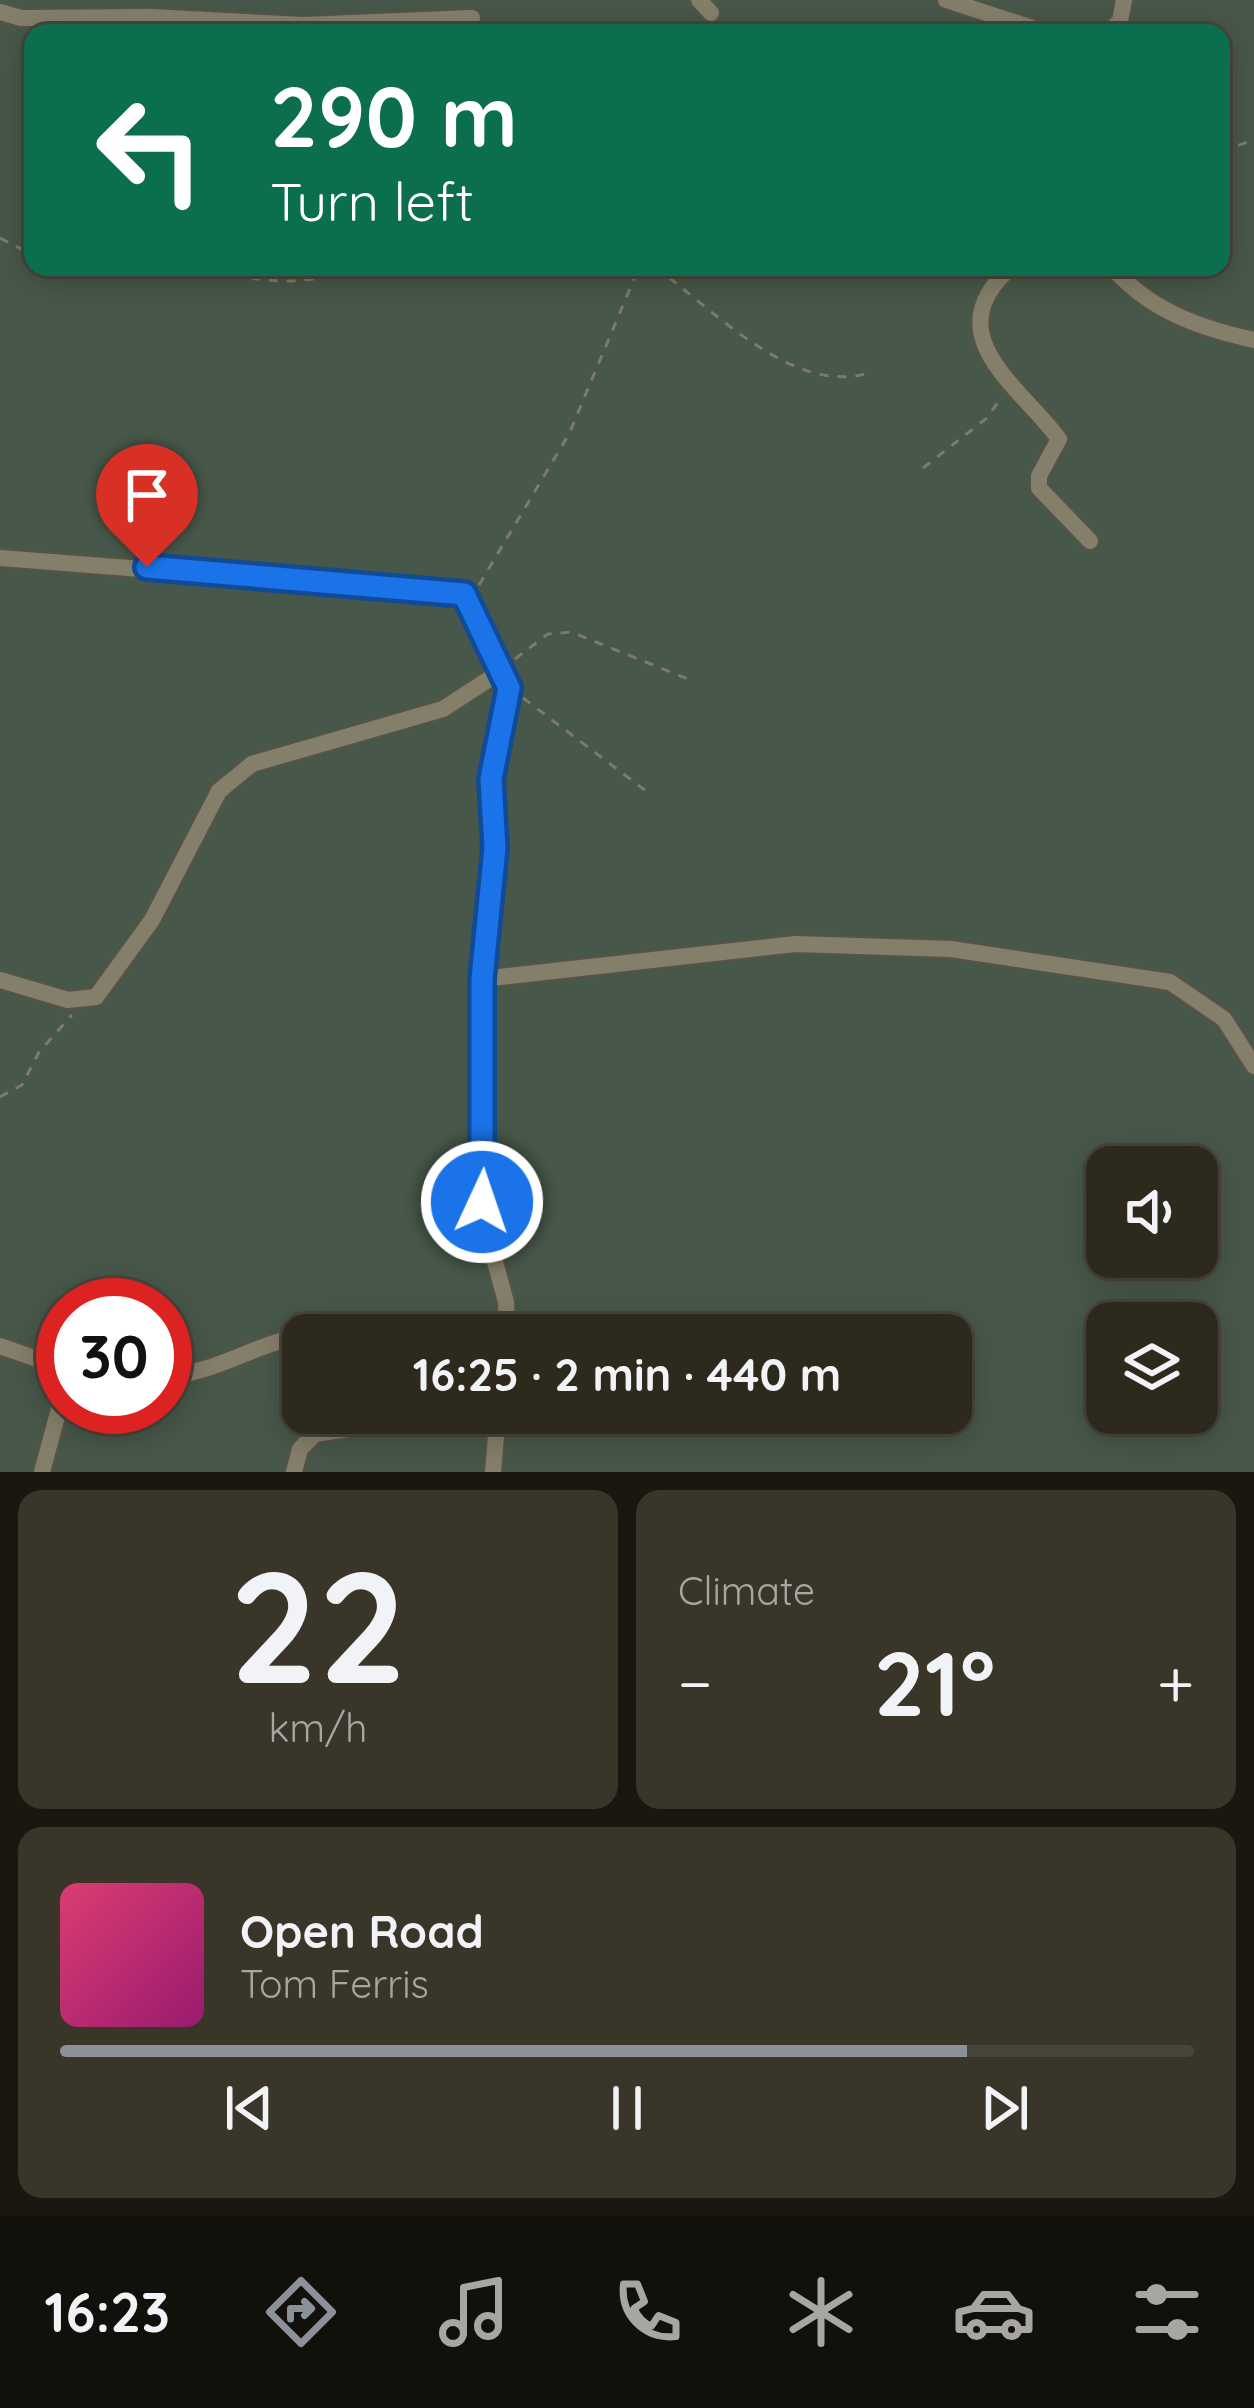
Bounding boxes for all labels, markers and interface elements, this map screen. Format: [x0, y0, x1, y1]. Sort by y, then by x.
text: 290 m [270, 63, 518, 168]
icon: left [72, 72, 228, 228]
text: Turn left [270, 167, 474, 235]
pin [96, 444, 198, 567]
icon: arrive [114, 462, 180, 528]
position arrow [419, 1139, 545, 1265]
map controls [1086, 1146, 1218, 1434]
button: sound [1086, 1146, 1218, 1278]
speed limit sign: 30 [36, 1278, 192, 1434]
button: layers [1086, 1302, 1218, 1434]
text: 16:25 · 2 min · 440 m [413, 1346, 841, 1402]
text: 22 [229, 1527, 407, 1722]
text: Climate [678, 1566, 815, 1615]
text: 21° [874, 1626, 995, 1739]
text: − [678, 1641, 712, 1724]
text: + [1157, 1641, 1194, 1724]
text: km/h [269, 1703, 367, 1752]
text: Open Road [240, 1903, 484, 1959]
text: Tom Ferris [240, 1959, 429, 2008]
icon: previous [216, 2075, 282, 2141]
icon: pause [594, 2075, 660, 2141]
icon: next [972, 2075, 1038, 2141]
icon: directions [259, 2270, 343, 2354]
icon: music [432, 2270, 516, 2354]
icon: phone [606, 2270, 690, 2354]
icon: climate [779, 2270, 863, 2354]
icon: car [952, 2270, 1036, 2354]
icon: filters [1125, 2270, 1209, 2354]
text: 16:23 [45, 2278, 170, 2346]

